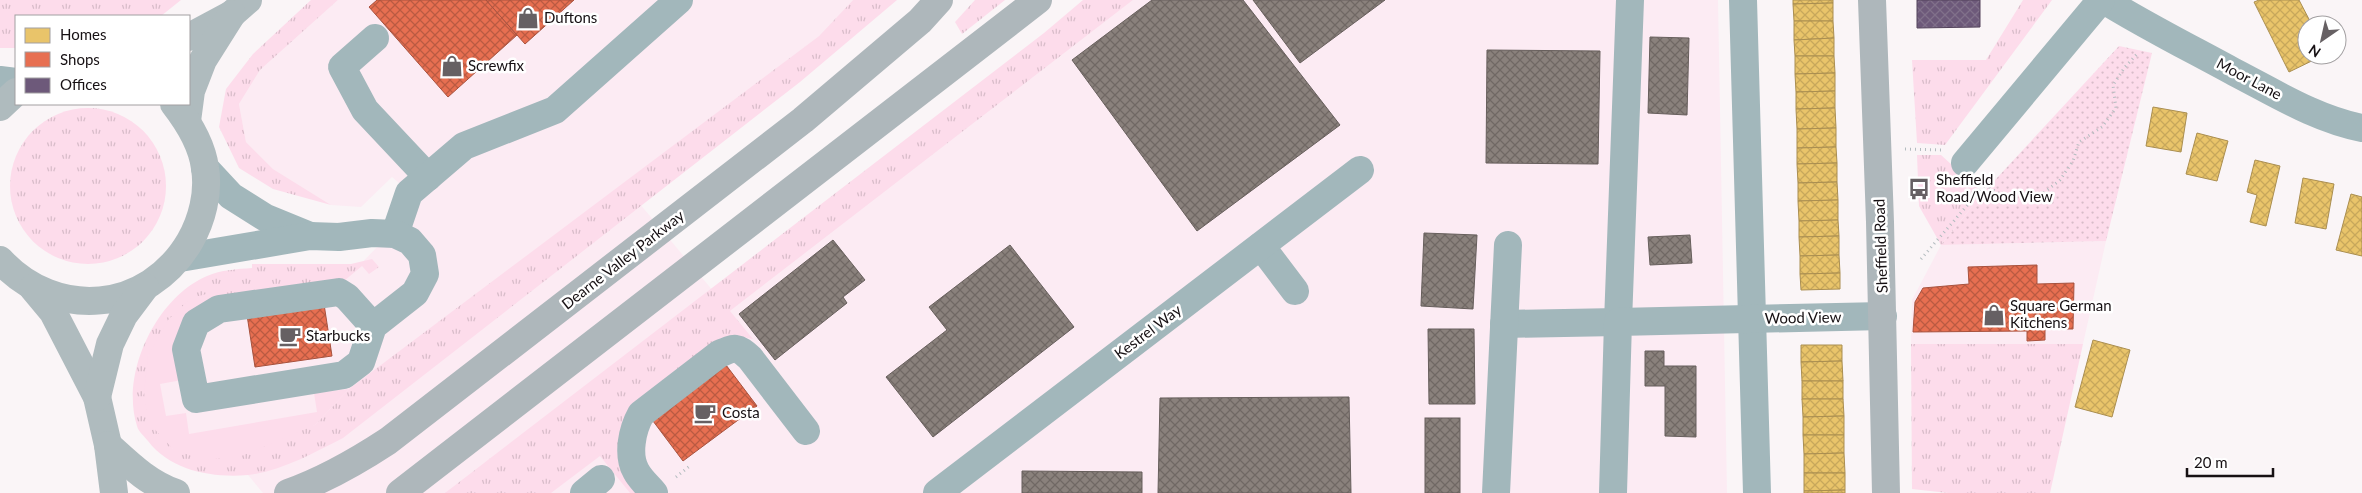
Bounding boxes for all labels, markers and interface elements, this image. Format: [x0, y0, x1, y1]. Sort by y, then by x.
shop icon: Duftons [515, 5, 541, 31]
place label: Duftons [544, 8, 597, 26]
legend [15, 15, 190, 105]
north arrow [2297, 15, 2347, 65]
text: Homes [60, 25, 106, 43]
text: N [2305, 41, 2324, 61]
text: Shops [60, 50, 100, 68]
shop icon: Screwfix [439, 53, 465, 79]
street label: Moor Lane [2214, 53, 2285, 103]
place label: Screwfix [468, 56, 525, 74]
text: Offices [60, 75, 107, 93]
place label: Sheffield Road/Wood View [1936, 170, 2053, 205]
bus stop icon: Sheffield Road/Wood View [1906, 176, 1932, 202]
street label: Sheffield Road [1869, 198, 1891, 294]
street label: Dearne Valley Parkway [558, 206, 687, 313]
place label: Square German Kitchens [2010, 296, 2112, 331]
street label: Kestrel Way [1110, 300, 1185, 362]
shop icon: Square German Kitchens [1981, 302, 2007, 328]
street label: Wood View [1764, 307, 1842, 327]
cafe icon: Starbucks [277, 323, 303, 349]
place label: Starbucks [306, 326, 370, 344]
cafe icon: Costa [692, 400, 718, 426]
place label: Costa [722, 403, 760, 421]
scale bar [2187, 446, 2273, 478]
text: 20 m [2194, 453, 2228, 471]

